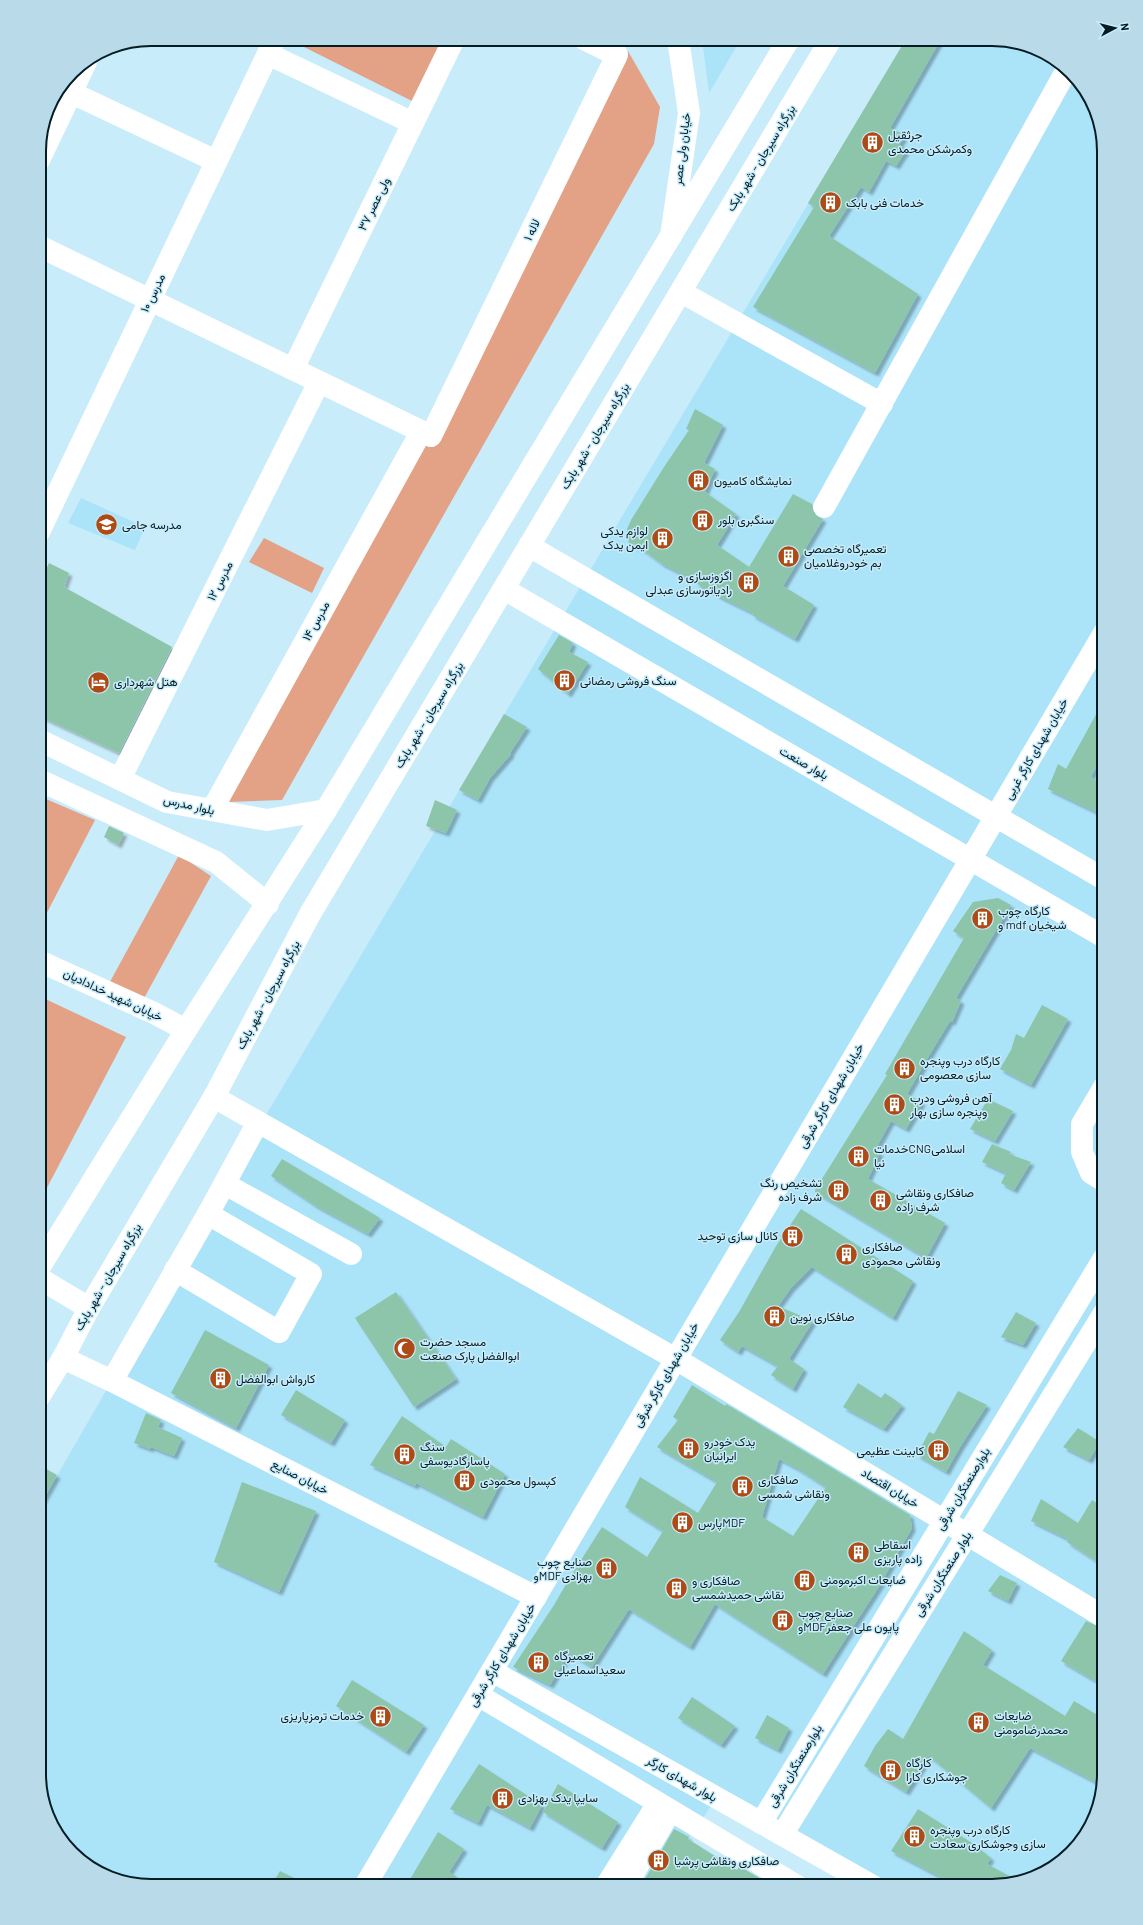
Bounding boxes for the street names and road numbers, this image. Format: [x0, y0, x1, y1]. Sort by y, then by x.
street label: بزرگراه سیرجان - شهر بابک [723, 102, 799, 214]
street label: خیابان ولی عصر [669, 112, 694, 187]
street label: ولی عصر ۳۷ [354, 175, 394, 233]
street label: لاله ۱ [520, 216, 542, 243]
street label: مدرس ۱۰ [137, 271, 169, 315]
street label: بزرگراه سیرجان - شهر بابک [557, 380, 633, 492]
street label: مدرس ۱۲ [203, 559, 237, 603]
street label: مدرس ۱۴ [299, 598, 333, 644]
street label: بزرگراه سیرجان - شهر بابک [391, 659, 467, 771]
street label: خیابان شهدای کارگر غربی [1000, 695, 1072, 803]
street label: بلوار صنعت [777, 743, 831, 783]
street label: بلوار مدرس [162, 791, 216, 819]
street label: بزرگراه سیرجان - شهر بابک [232, 938, 304, 1052]
street label: خیابان شهید خدادادیان [61, 965, 165, 1025]
street label: خیابان شهدای کارگر شرقی [794, 1041, 868, 1151]
street label: بزرگراه سیرجان - شهر بابک [71, 1220, 145, 1334]
street label: خیابان شهدای کارگر شرقی [629, 1320, 703, 1430]
street label: بلوارصنعتگران شرقی [932, 1445, 994, 1533]
street label: خیابان صنایع [268, 1456, 331, 1499]
street label: خیابان اقتصاد [859, 1465, 922, 1511]
street label: بلوار صنعتگران شرقی [910, 1528, 976, 1620]
street label: خیابان شهدای کارگر شرقی [465, 1600, 539, 1710]
street label: بلوارصنعتگران شرقی [764, 1722, 826, 1810]
street label: بلوار شهدای کارگر [643, 1752, 720, 1806]

